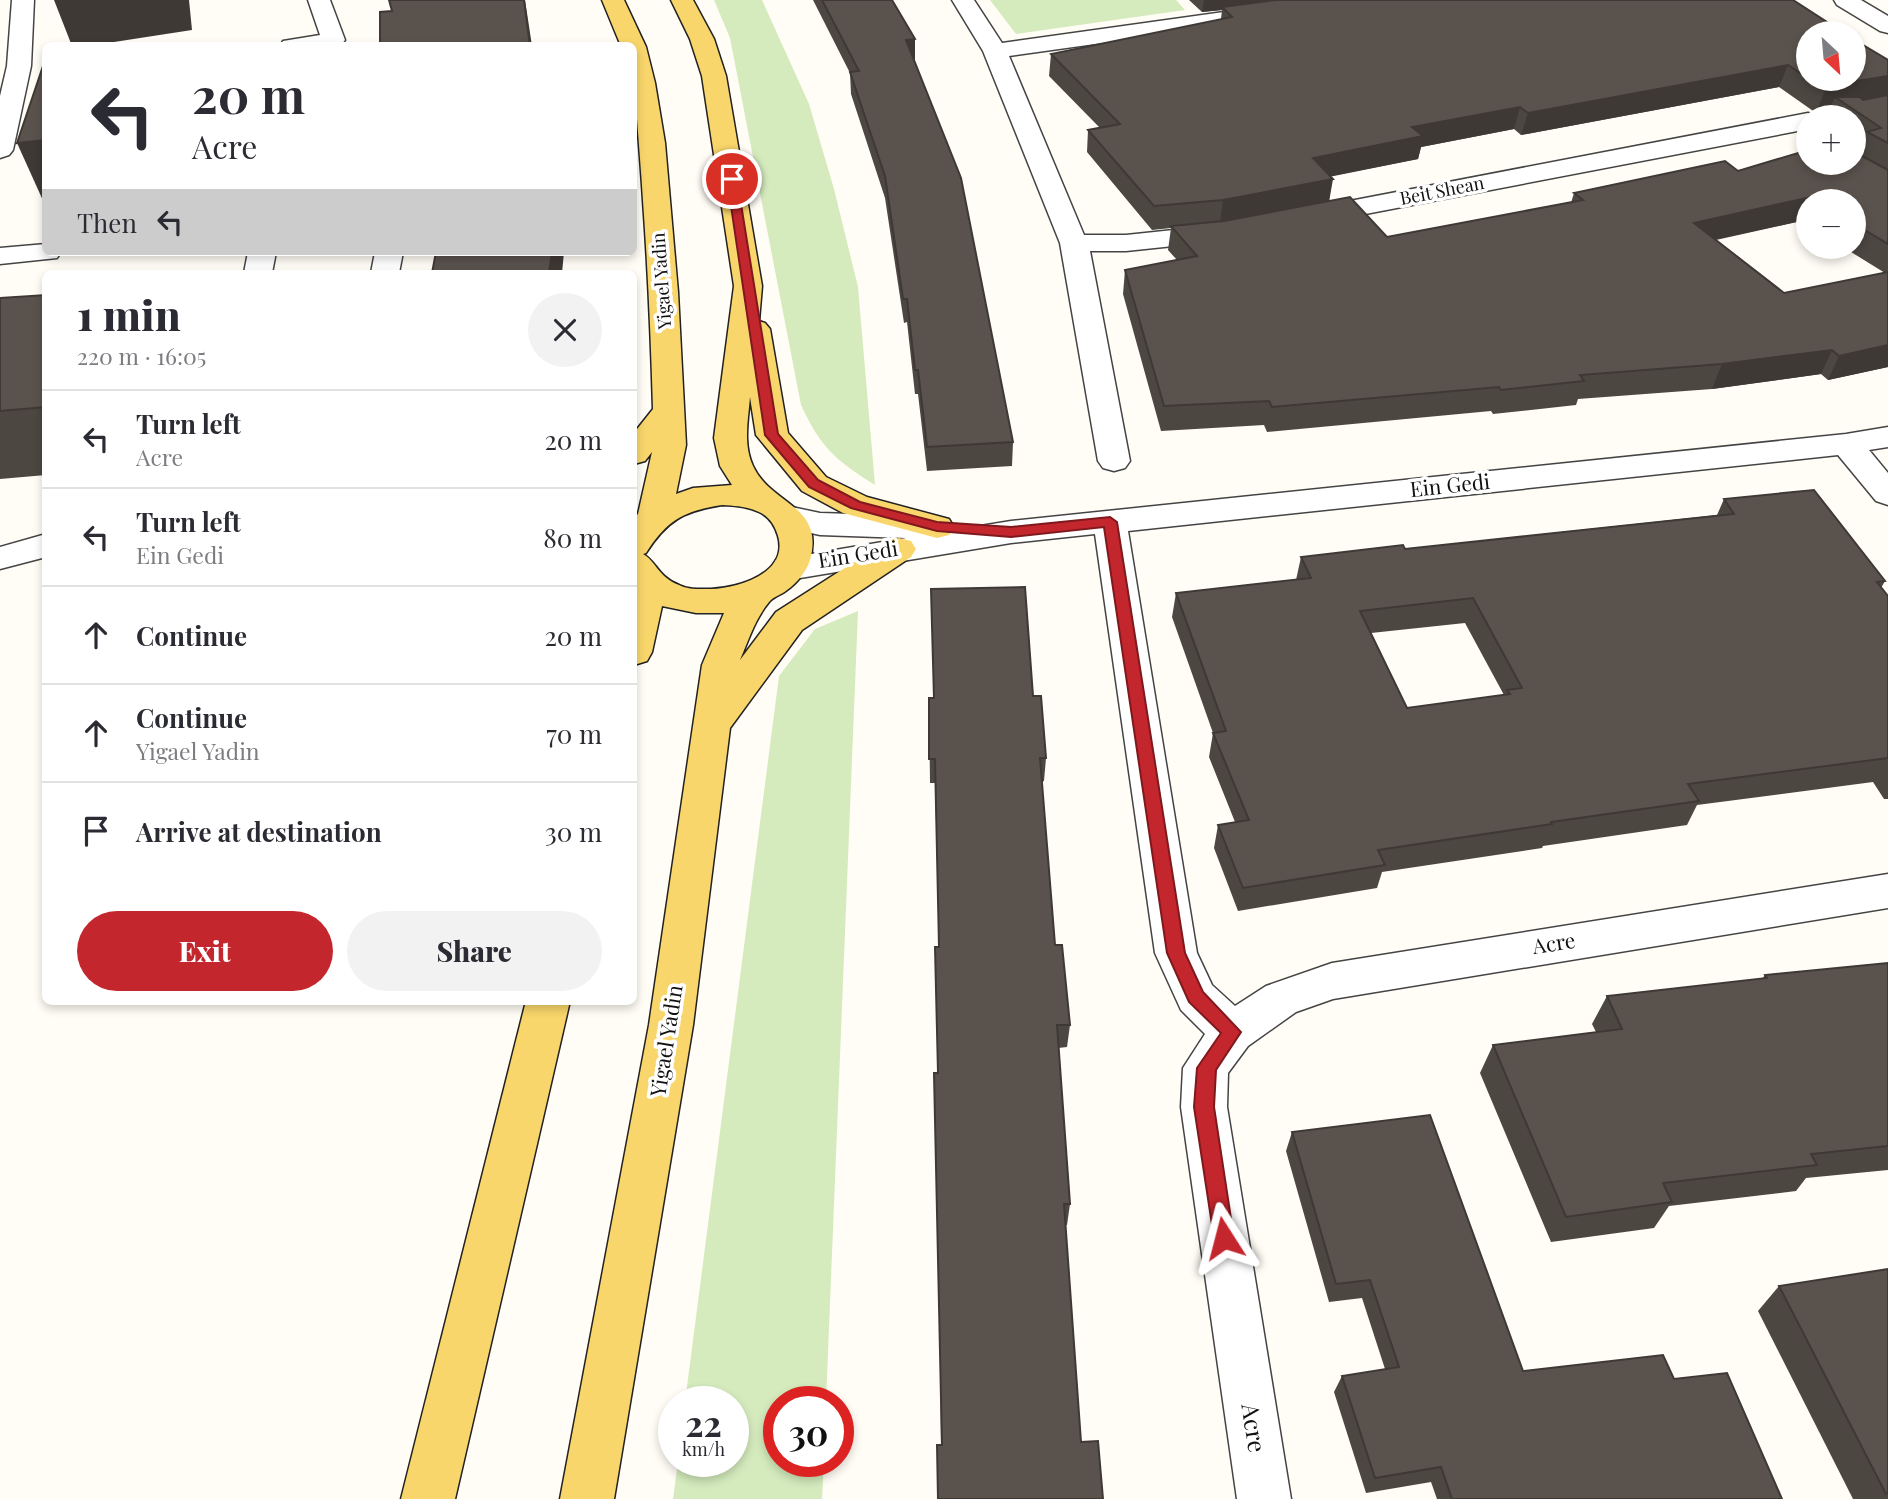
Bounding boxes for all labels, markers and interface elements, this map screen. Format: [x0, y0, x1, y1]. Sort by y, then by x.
north arrow [1796, 21, 1866, 91]
map controls [1796, 21, 1866, 259]
text: 20 m [192, 61, 305, 126]
icon: left [77, 70, 168, 161]
button: + [1796, 105, 1866, 175]
text: Acre [192, 124, 258, 167]
pin [702, 149, 762, 209]
icon: arrive [713, 160, 751, 198]
street label: Beit Shean [1398, 170, 1486, 210]
button: − [1796, 189, 1866, 259]
icon: left [151, 203, 189, 241]
text: Then [77, 205, 137, 240]
street label: Yigael Yadin [646, 232, 676, 331]
text: 1 min [77, 286, 181, 342]
button: close [528, 293, 602, 367]
text: 220 m · 16:05 [77, 340, 206, 371]
text: Turn left [136, 406, 241, 441]
icon: left [77, 420, 115, 458]
text: 20 m [544, 422, 602, 457]
text: Acre [136, 441, 183, 472]
street label: Ein Gedi [1408, 466, 1491, 502]
text: Turn left [136, 504, 241, 539]
icon: left [77, 518, 115, 556]
text: 80 m [543, 520, 602, 555]
street label: Ein Gedi [816, 533, 900, 573]
text: Ein Gedi [136, 539, 224, 570]
icon: ahead [77, 616, 115, 654]
text: Continue [136, 618, 247, 653]
text: 20 m [544, 618, 602, 653]
text: Continue [136, 700, 247, 735]
icon: ahead [77, 714, 115, 752]
text: 70 m [546, 716, 602, 751]
text: Yigael Yadin [136, 735, 260, 766]
icon: arrive [77, 812, 115, 850]
text: Arrive at destination [136, 814, 382, 849]
text: 30 m [545, 814, 602, 849]
button: Exit [77, 911, 333, 991]
button: Share [347, 911, 602, 991]
street label: Acre [1529, 925, 1577, 959]
street label: Yigael Yadin [642, 982, 688, 1100]
position arrow [1187, 1201, 1261, 1275]
speed limit sign: 30 [763, 1386, 854, 1477]
text: 22 [685, 1399, 722, 1446]
street label: Acre [1235, 1400, 1275, 1454]
text: km/h [682, 1437, 725, 1461]

